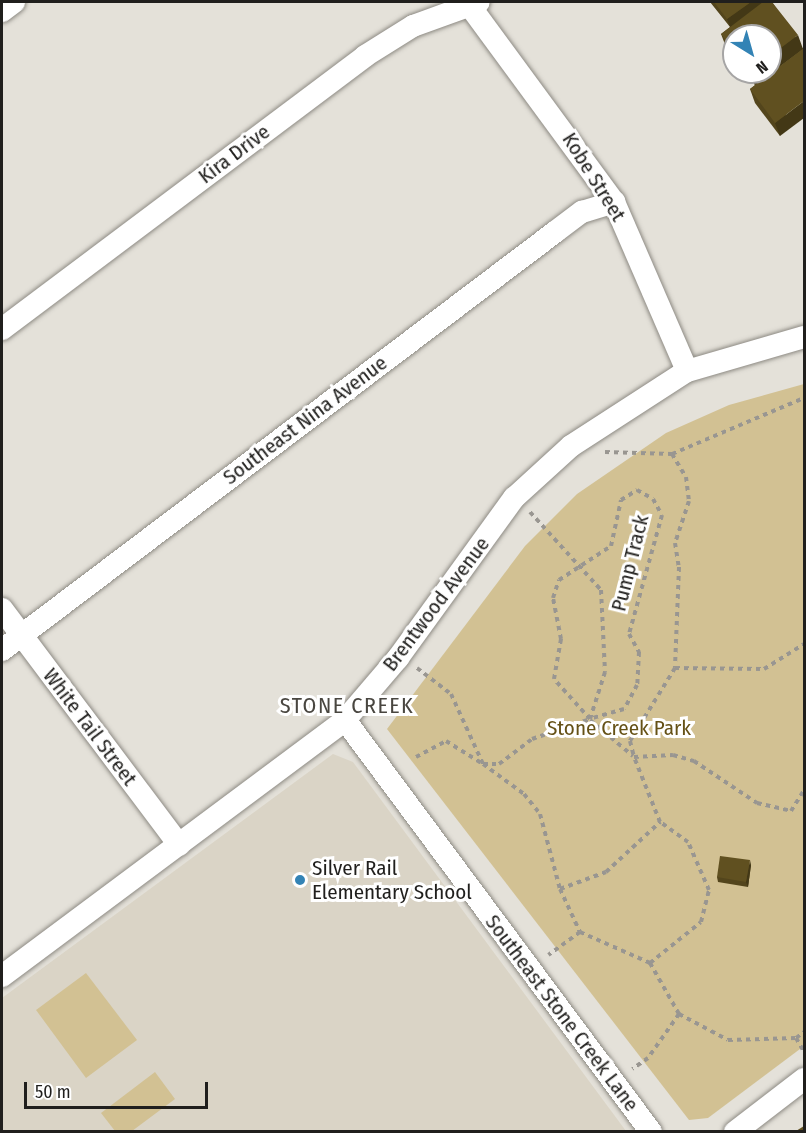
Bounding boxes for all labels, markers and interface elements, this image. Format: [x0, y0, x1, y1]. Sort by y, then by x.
north arrow [722, 24, 782, 84]
text: N [752, 57, 771, 78]
street label: Kira Drive [193, 119, 275, 189]
street label: Kobe Street [557, 128, 631, 226]
street label: Southeast Nina Avenue [218, 350, 392, 490]
street label: Pump Track [606, 512, 654, 614]
street label: Brentwood Avenue [377, 532, 495, 676]
street label: White Tail Street [38, 663, 142, 791]
district label: STONE CREEK [280, 693, 414, 719]
park label: Stone Creek Park [547, 715, 691, 741]
place label: Silver Rail Elementary School [312, 855, 472, 905]
marker: Silver Rail Elementary School [293, 873, 307, 887]
street label: Southeast Stone Creek Lane [480, 910, 644, 1116]
scale bar [27, 1070, 212, 1108]
text: 50 m [35, 1081, 71, 1103]

